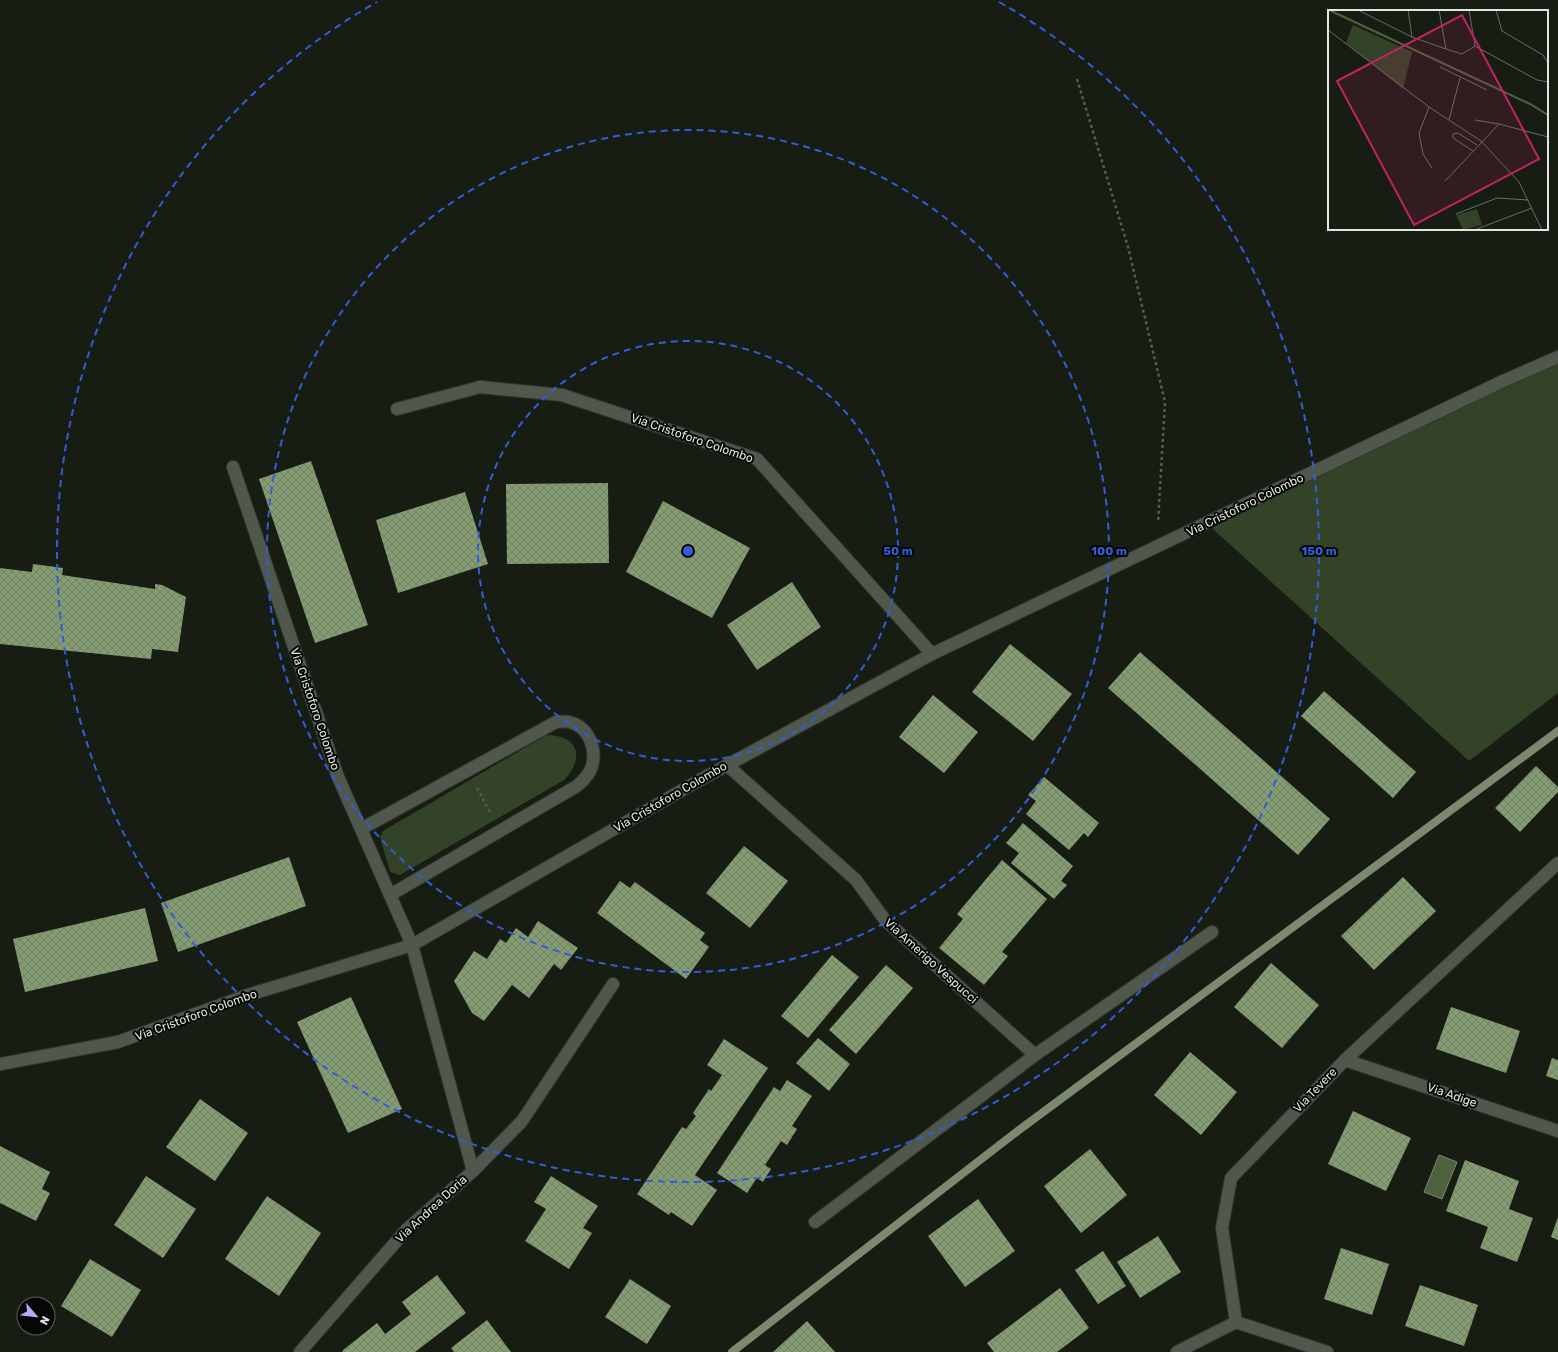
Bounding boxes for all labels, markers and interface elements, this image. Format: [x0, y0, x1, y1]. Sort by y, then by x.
inset map [1328, 10, 1548, 230]
street label: Via Cristoforo Colombo [629, 410, 755, 466]
street label: Via Cristoforo Colombo [1184, 471, 1306, 539]
centre of rings [681, 544, 695, 558]
text: 50 m [883, 544, 913, 558]
text: 100 m [1091, 544, 1127, 558]
text: 150 m [1301, 544, 1337, 558]
street label: Via Cristoforo Colombo [287, 646, 343, 772]
street label: Via Cristoforo Colombo [611, 759, 729, 835]
street label: Via Amerigo Vespucci [882, 916, 980, 1006]
street label: Via Cristoforo Colombo [133, 986, 259, 1044]
street label: Via Tevere [1290, 1065, 1340, 1115]
street label: Via Adige [1425, 1080, 1479, 1110]
street label: Via Andrea Doria [392, 1172, 470, 1246]
north arrow [16, 1296, 56, 1336]
text: N [37, 1314, 52, 1327]

